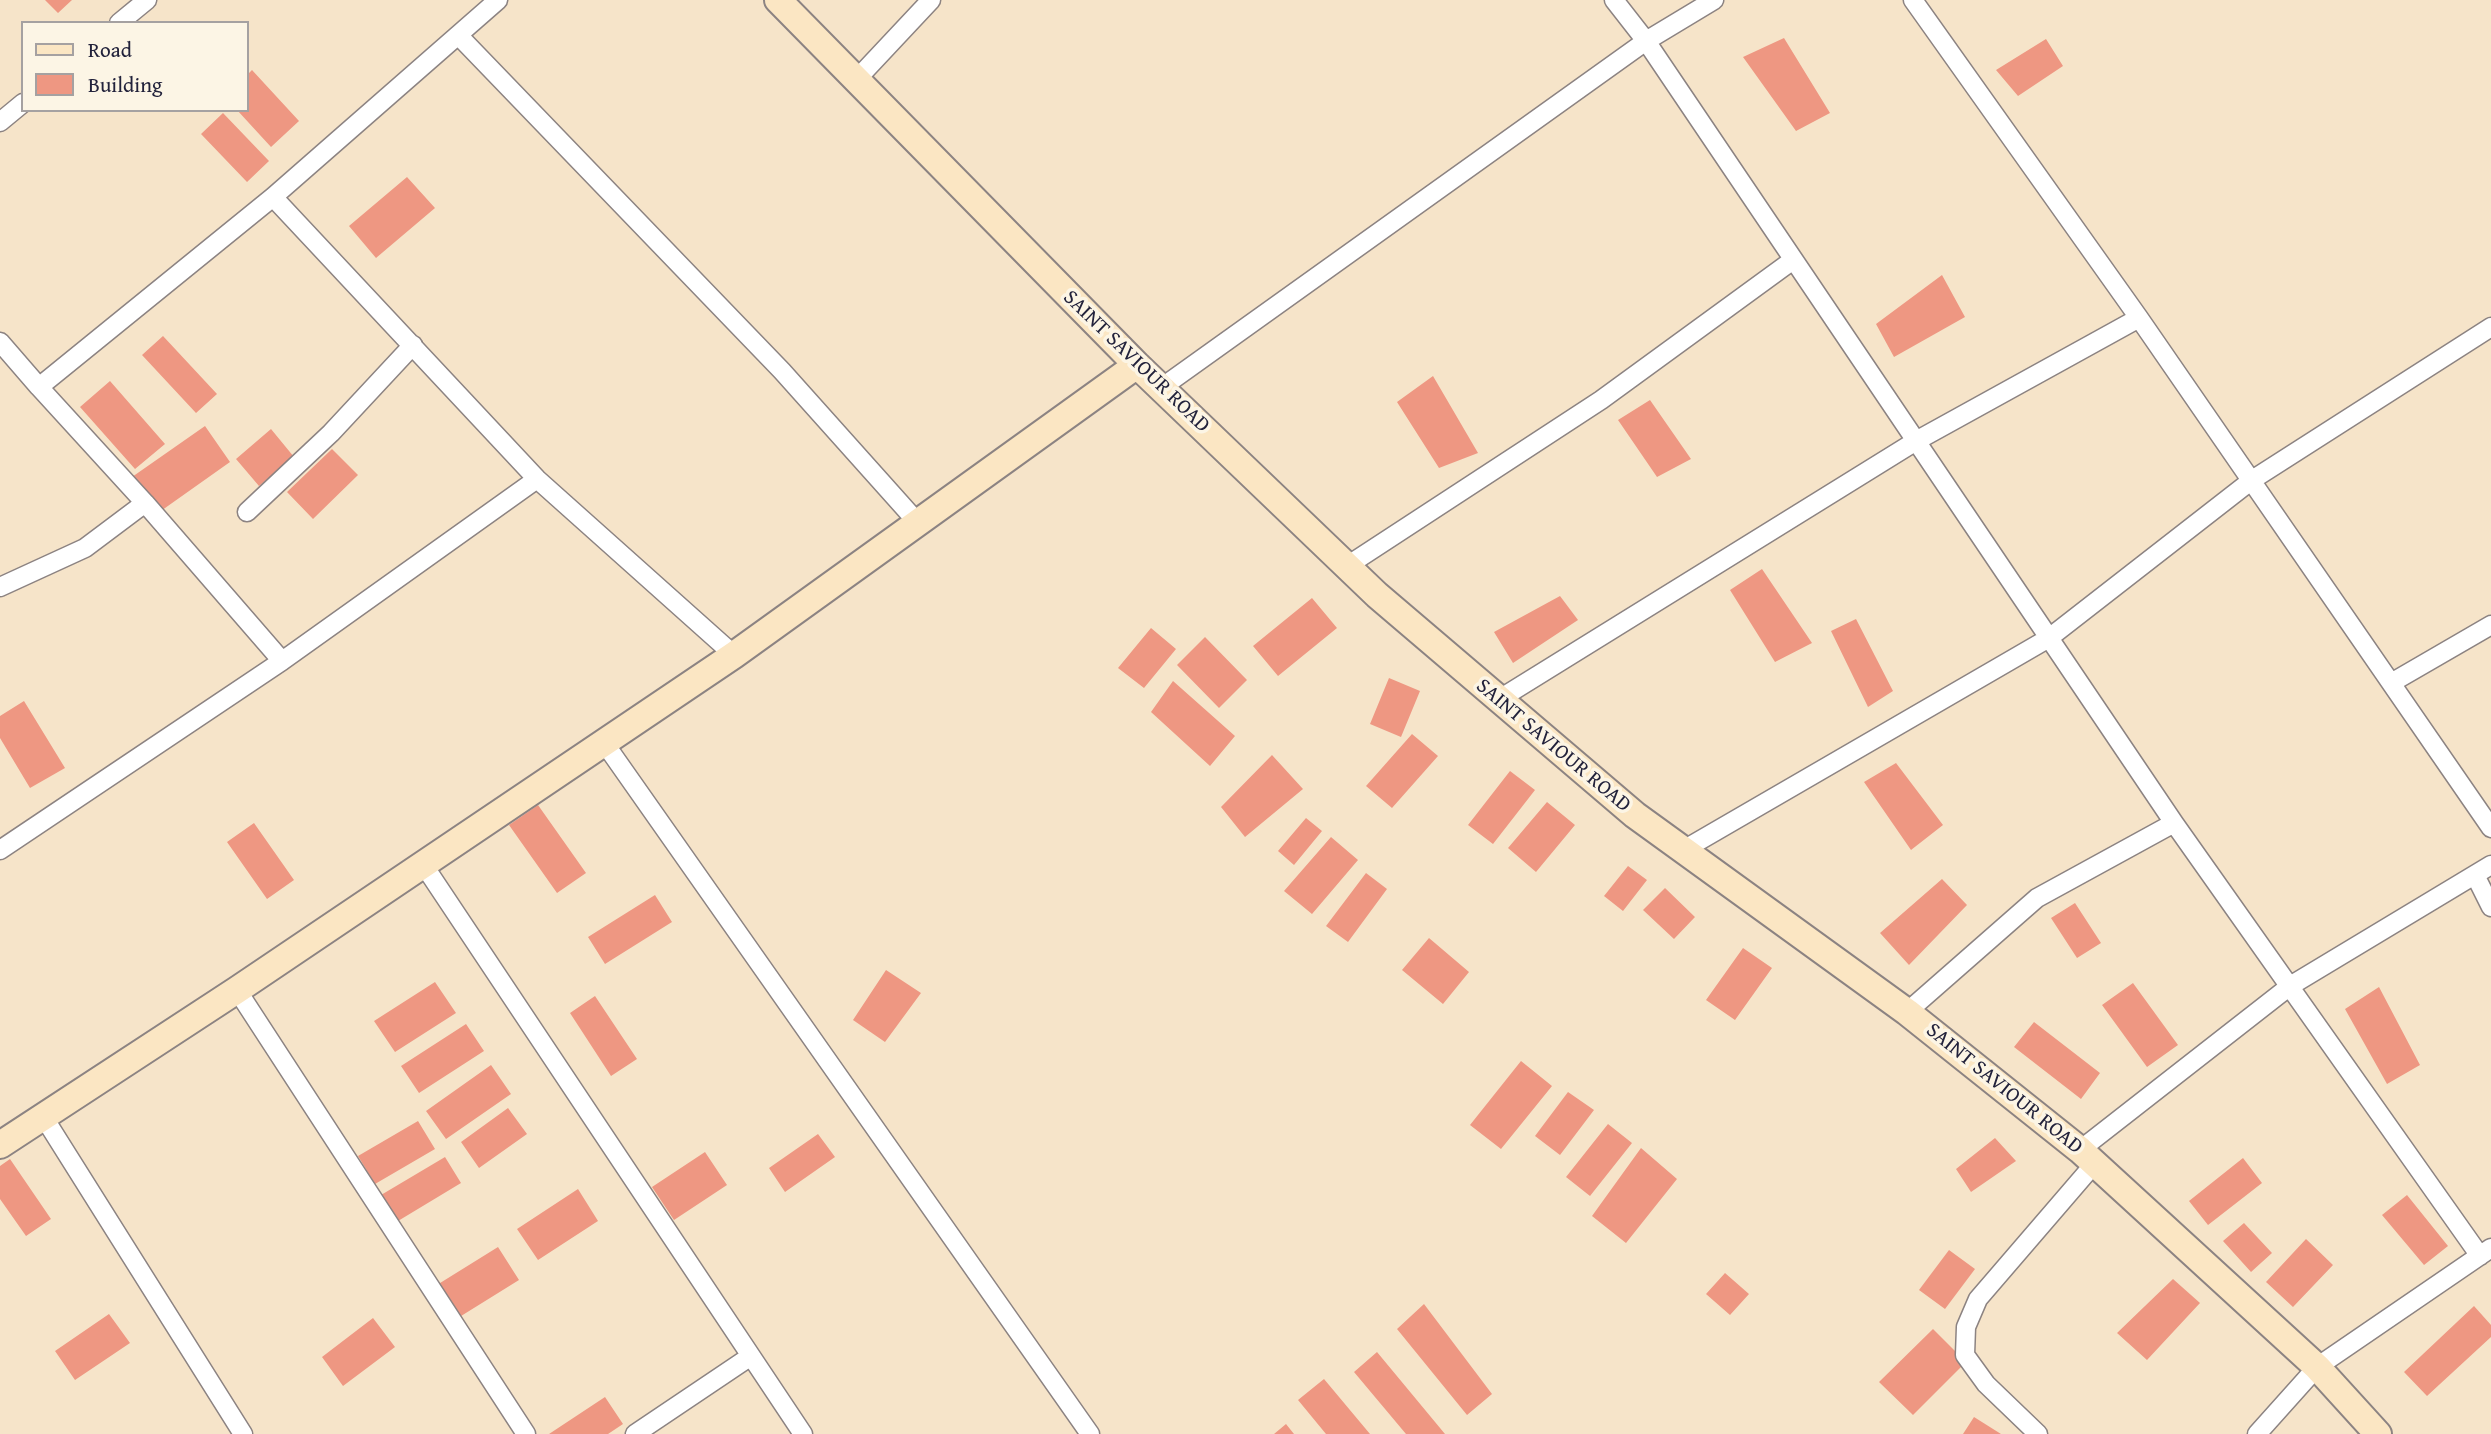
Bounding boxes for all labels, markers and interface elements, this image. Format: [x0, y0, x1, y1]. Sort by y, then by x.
legend [21, 21, 248, 112]
text: Road [88, 34, 132, 65]
text: Building [88, 69, 162, 100]
street label: SAINT SAVIOUR ROAD [1057, 285, 1215, 439]
street label: SAINT SAVIOUR ROAD [1471, 674, 1635, 818]
street label: SAINT SAVIOUR ROAD [1921, 1018, 2087, 1160]

